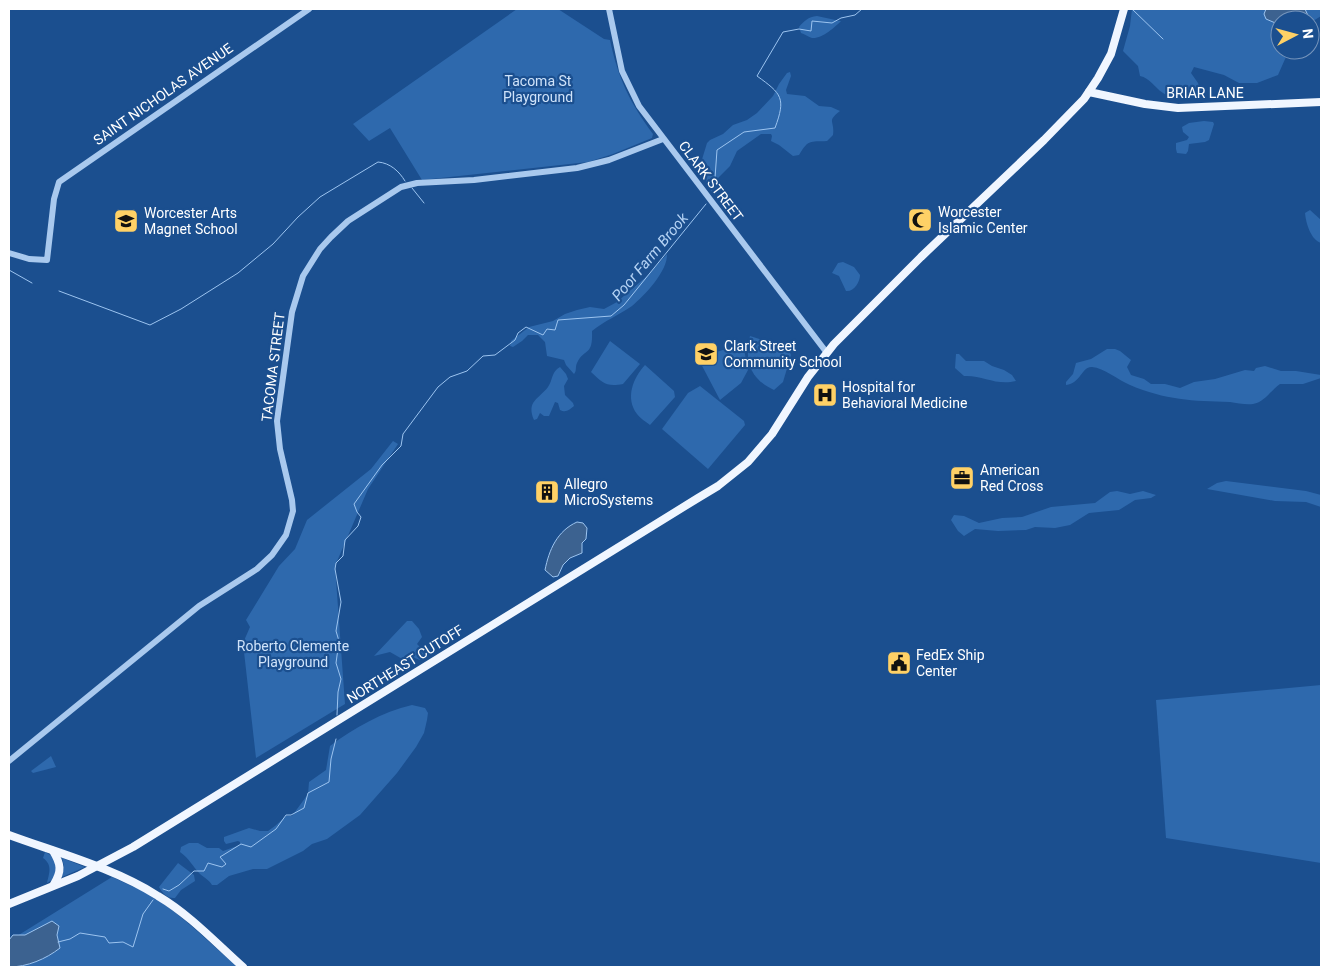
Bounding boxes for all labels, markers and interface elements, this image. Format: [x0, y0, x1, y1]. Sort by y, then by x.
north arrow [1270, 10, 1320, 60]
text: N [1299, 28, 1316, 39]
street label: SAINT NICHOLAS AVENUE [90, 40, 236, 148]
park label: Tacoma St Playground [503, 73, 573, 105]
street label: BRIAR LANE [1166, 85, 1244, 101]
street label: CLARK STREET [676, 138, 747, 225]
place label: Worcester Islamic Center [938, 204, 1028, 236]
place label: Worcester Arts Magnet School [144, 205, 238, 237]
mosque icon: Worcester Islamic Center [907, 207, 933, 233]
school or university icon: Worcester Arts Magnet School [113, 208, 139, 234]
water label: Poor Farm Brook [608, 209, 692, 305]
street label: TACOMA STREET [258, 311, 288, 423]
place label: Clark Street Community School [724, 338, 842, 370]
school or university icon: Clark Street Community School [693, 341, 719, 367]
place label: Hospital for Behavioral Medicine [842, 379, 967, 411]
hospital icon: Hospital for Behavioral Medicine [812, 382, 838, 408]
place label: American Red Cross [980, 462, 1044, 494]
office icon: American Red Cross [949, 465, 975, 491]
place label: Allegro MicroSystems [564, 476, 653, 508]
building icon: Allegro MicroSystems [534, 479, 560, 505]
street label: NORTHEAST CUTOFF [344, 621, 466, 706]
park label: Roberto Clemente Playground [237, 638, 349, 670]
place label: FedEx Ship Center [916, 647, 985, 679]
public building icon: FedEx Ship Center [886, 650, 912, 676]

